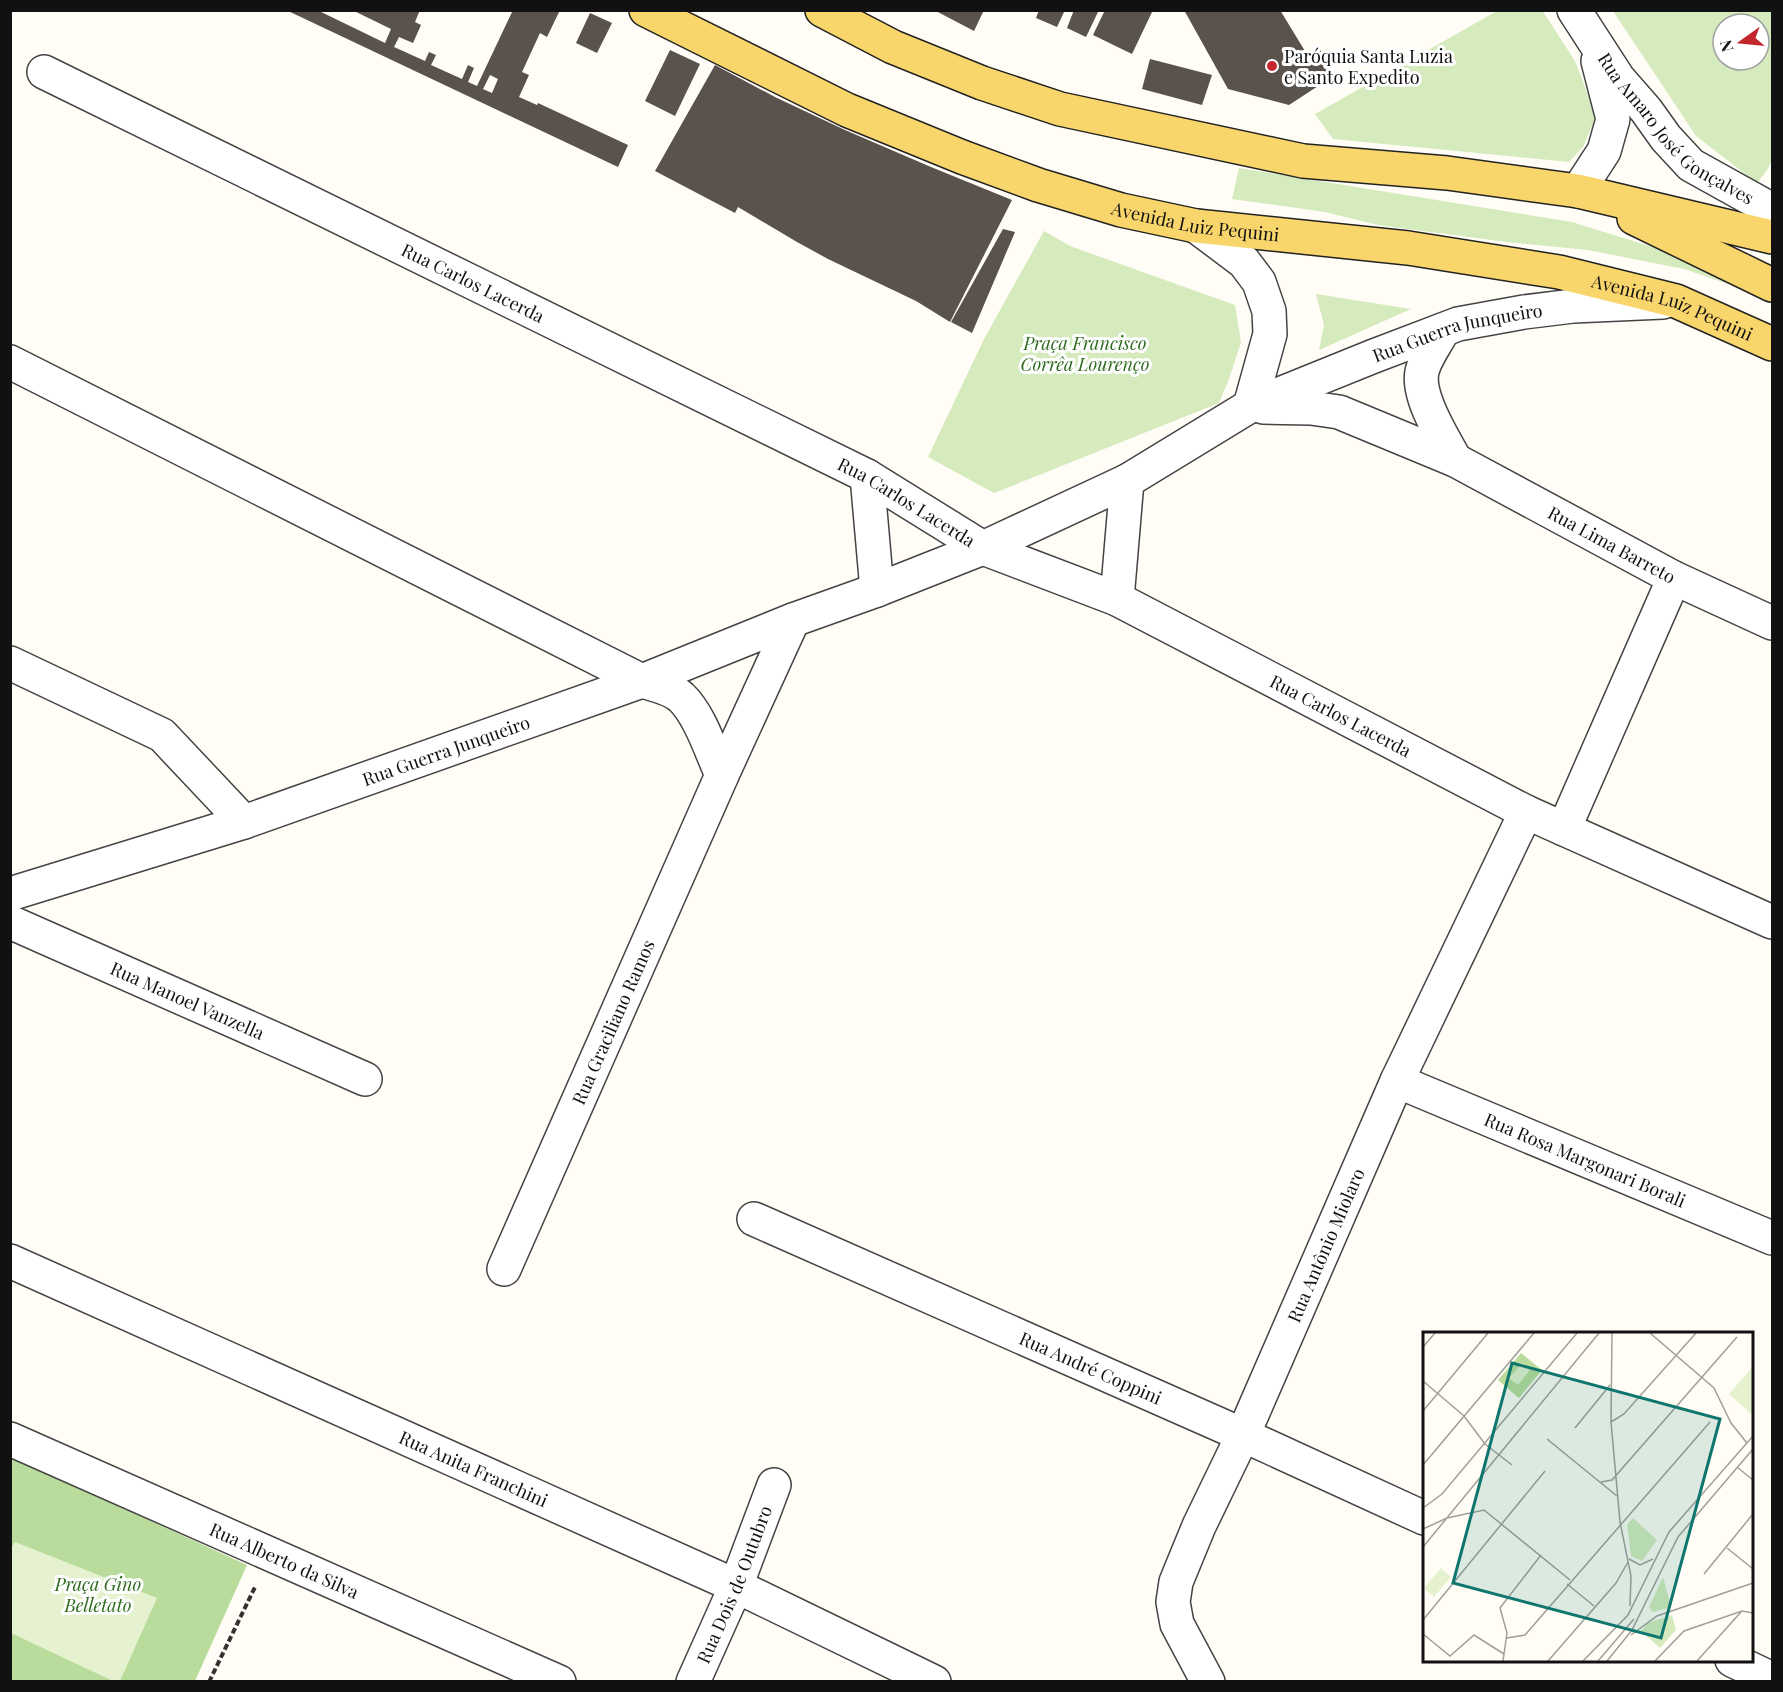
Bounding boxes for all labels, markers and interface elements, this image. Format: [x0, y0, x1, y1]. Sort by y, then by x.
north arrow [1711, 12, 1771, 72]
text: N [1714, 37, 1738, 54]
place label: Paróquia Santa Luzia e Santo Expedito [1284, 44, 1453, 89]
street label: Rua Amaro José Gonçalves [1593, 48, 1758, 210]
marker: Paróquia Santa Luzia e Santo Expedito [1265, 59, 1279, 73]
street label: Avenida Luiz Pequini [1108, 196, 1280, 247]
street label: Rua Carlos Lacerda [398, 237, 549, 328]
street label: Avenida Luiz Pequini [1588, 268, 1757, 346]
street label: Rua Guerra Junqueiro [1369, 298, 1544, 368]
park label: Praça Francisco Corrêa Lourenço [1020, 331, 1150, 376]
street label: Rua Carlos Lacerda [834, 452, 980, 552]
street label: Rua Lima Barreto [1544, 500, 1680, 589]
street label: Rua Carlos Lacerda [1266, 669, 1416, 762]
street label: Rua Guerra Junqueiro [359, 710, 533, 791]
street label: Rua Graciliano Ramos [566, 936, 660, 1108]
street label: Rua Manoel Vanzella [107, 956, 268, 1045]
street label: Rua Rosa Margonari Borali [1481, 1107, 1689, 1213]
street label: Rua Antônio Miolaro [1282, 1164, 1370, 1326]
street label: Rua André Coppini [1016, 1326, 1165, 1410]
inset map [1423, 1332, 1753, 1662]
street label: Rua Anita Franchini [396, 1425, 552, 1512]
street label: Rua Dois de Outubro [691, 1502, 777, 1667]
street label: Rua Alberto da Silva [206, 1517, 363, 1604]
park label: Praça Gino Belletato [54, 1572, 141, 1617]

